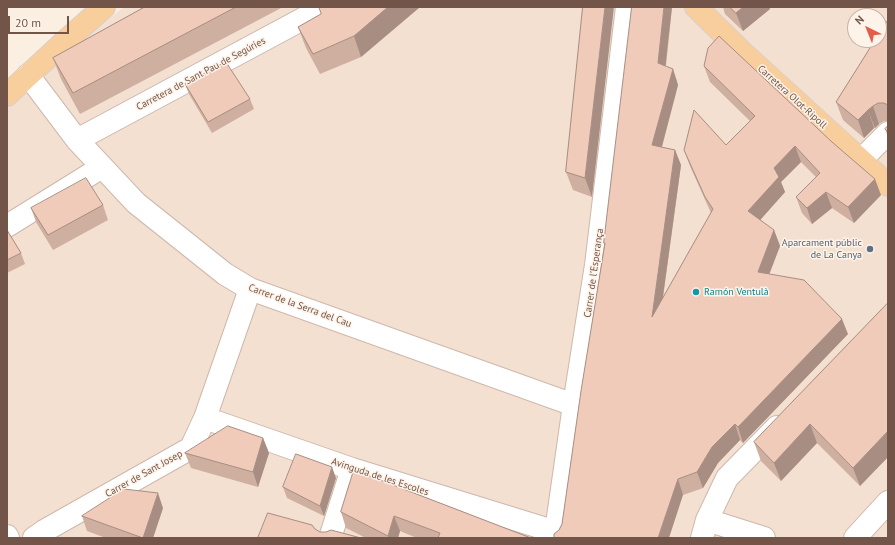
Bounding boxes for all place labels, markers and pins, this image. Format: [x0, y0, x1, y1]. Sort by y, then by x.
place label: Aparcament públic de La Canya [782, 237, 862, 260]
marker: Aparcament públic de La Canya [865, 244, 875, 254]
place label: Ramón Ventulà [704, 286, 769, 298]
marker: Ramón Ventulà [691, 287, 701, 297]

